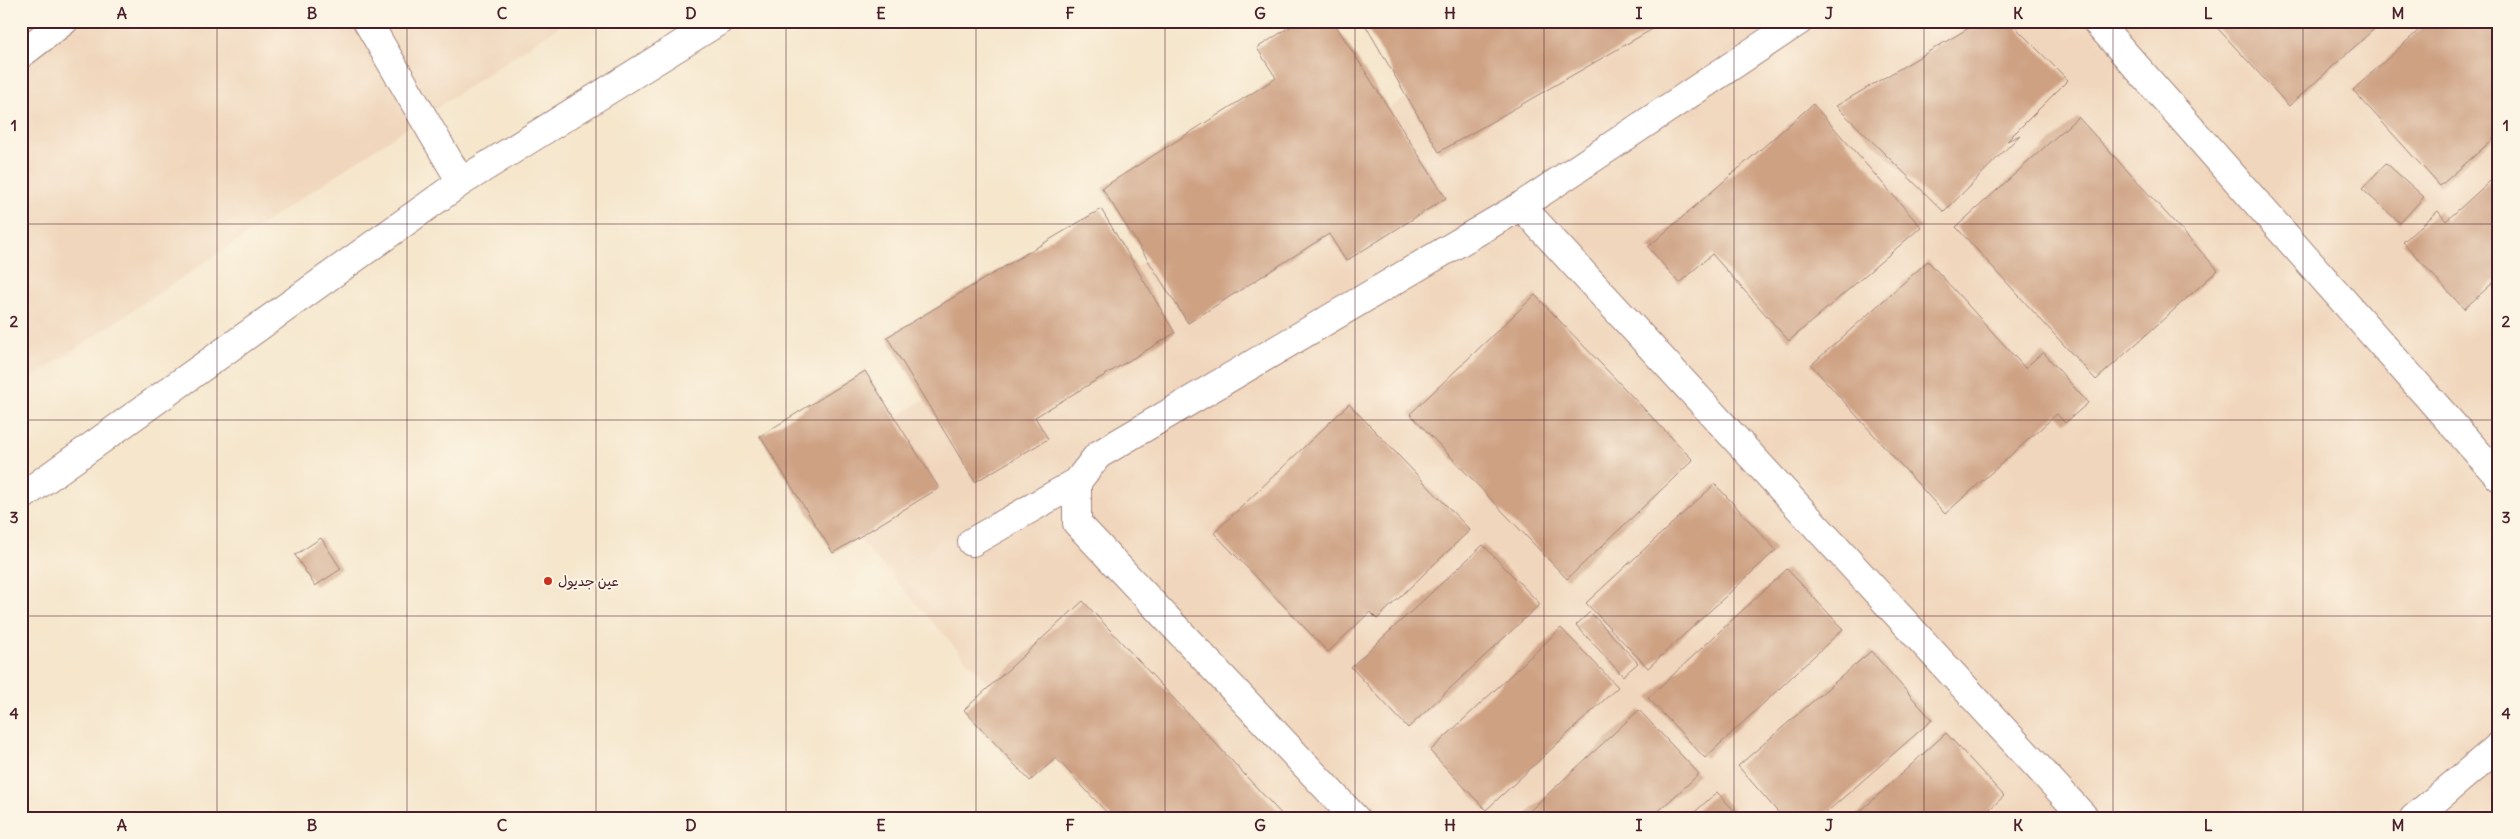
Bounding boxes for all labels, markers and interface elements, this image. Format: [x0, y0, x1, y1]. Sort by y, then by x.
text: A [117, 3, 127, 23]
text: B [307, 3, 318, 23]
text: C [497, 3, 508, 23]
text: D [685, 3, 697, 23]
text: E [876, 3, 886, 23]
text: F [1065, 3, 1075, 23]
text: G [1254, 3, 1266, 23]
text: H [1444, 3, 1456, 23]
text: I [1636, 3, 1643, 23]
text: J [1825, 3, 1834, 23]
text: K [2013, 3, 2023, 23]
text: L [2204, 3, 2213, 23]
text: M [2392, 3, 2405, 23]
text: 1 [11, 115, 17, 135]
text: 1 [2503, 115, 2509, 135]
text: 2 [10, 311, 19, 331]
text: 2 [2502, 311, 2511, 331]
text: 3 [9, 507, 19, 527]
text: 3 [2501, 507, 2511, 527]
place label: عين جديول [558, 572, 619, 590]
marker: عين جديول [542, 575, 554, 587]
text: 4 [9, 703, 19, 723]
text: 4 [2501, 703, 2511, 723]
text: A [117, 815, 127, 835]
text: B [307, 815, 318, 835]
text: C [497, 815, 508, 835]
text: D [685, 815, 697, 835]
text: E [876, 815, 886, 835]
text: F [1065, 815, 1075, 835]
text: G [1254, 815, 1266, 835]
text: H [1444, 815, 1456, 835]
text: I [1636, 815, 1643, 835]
text: J [1825, 815, 1834, 835]
text: K [2013, 815, 2023, 835]
text: L [2204, 815, 2213, 835]
text: M [2392, 815, 2405, 835]

